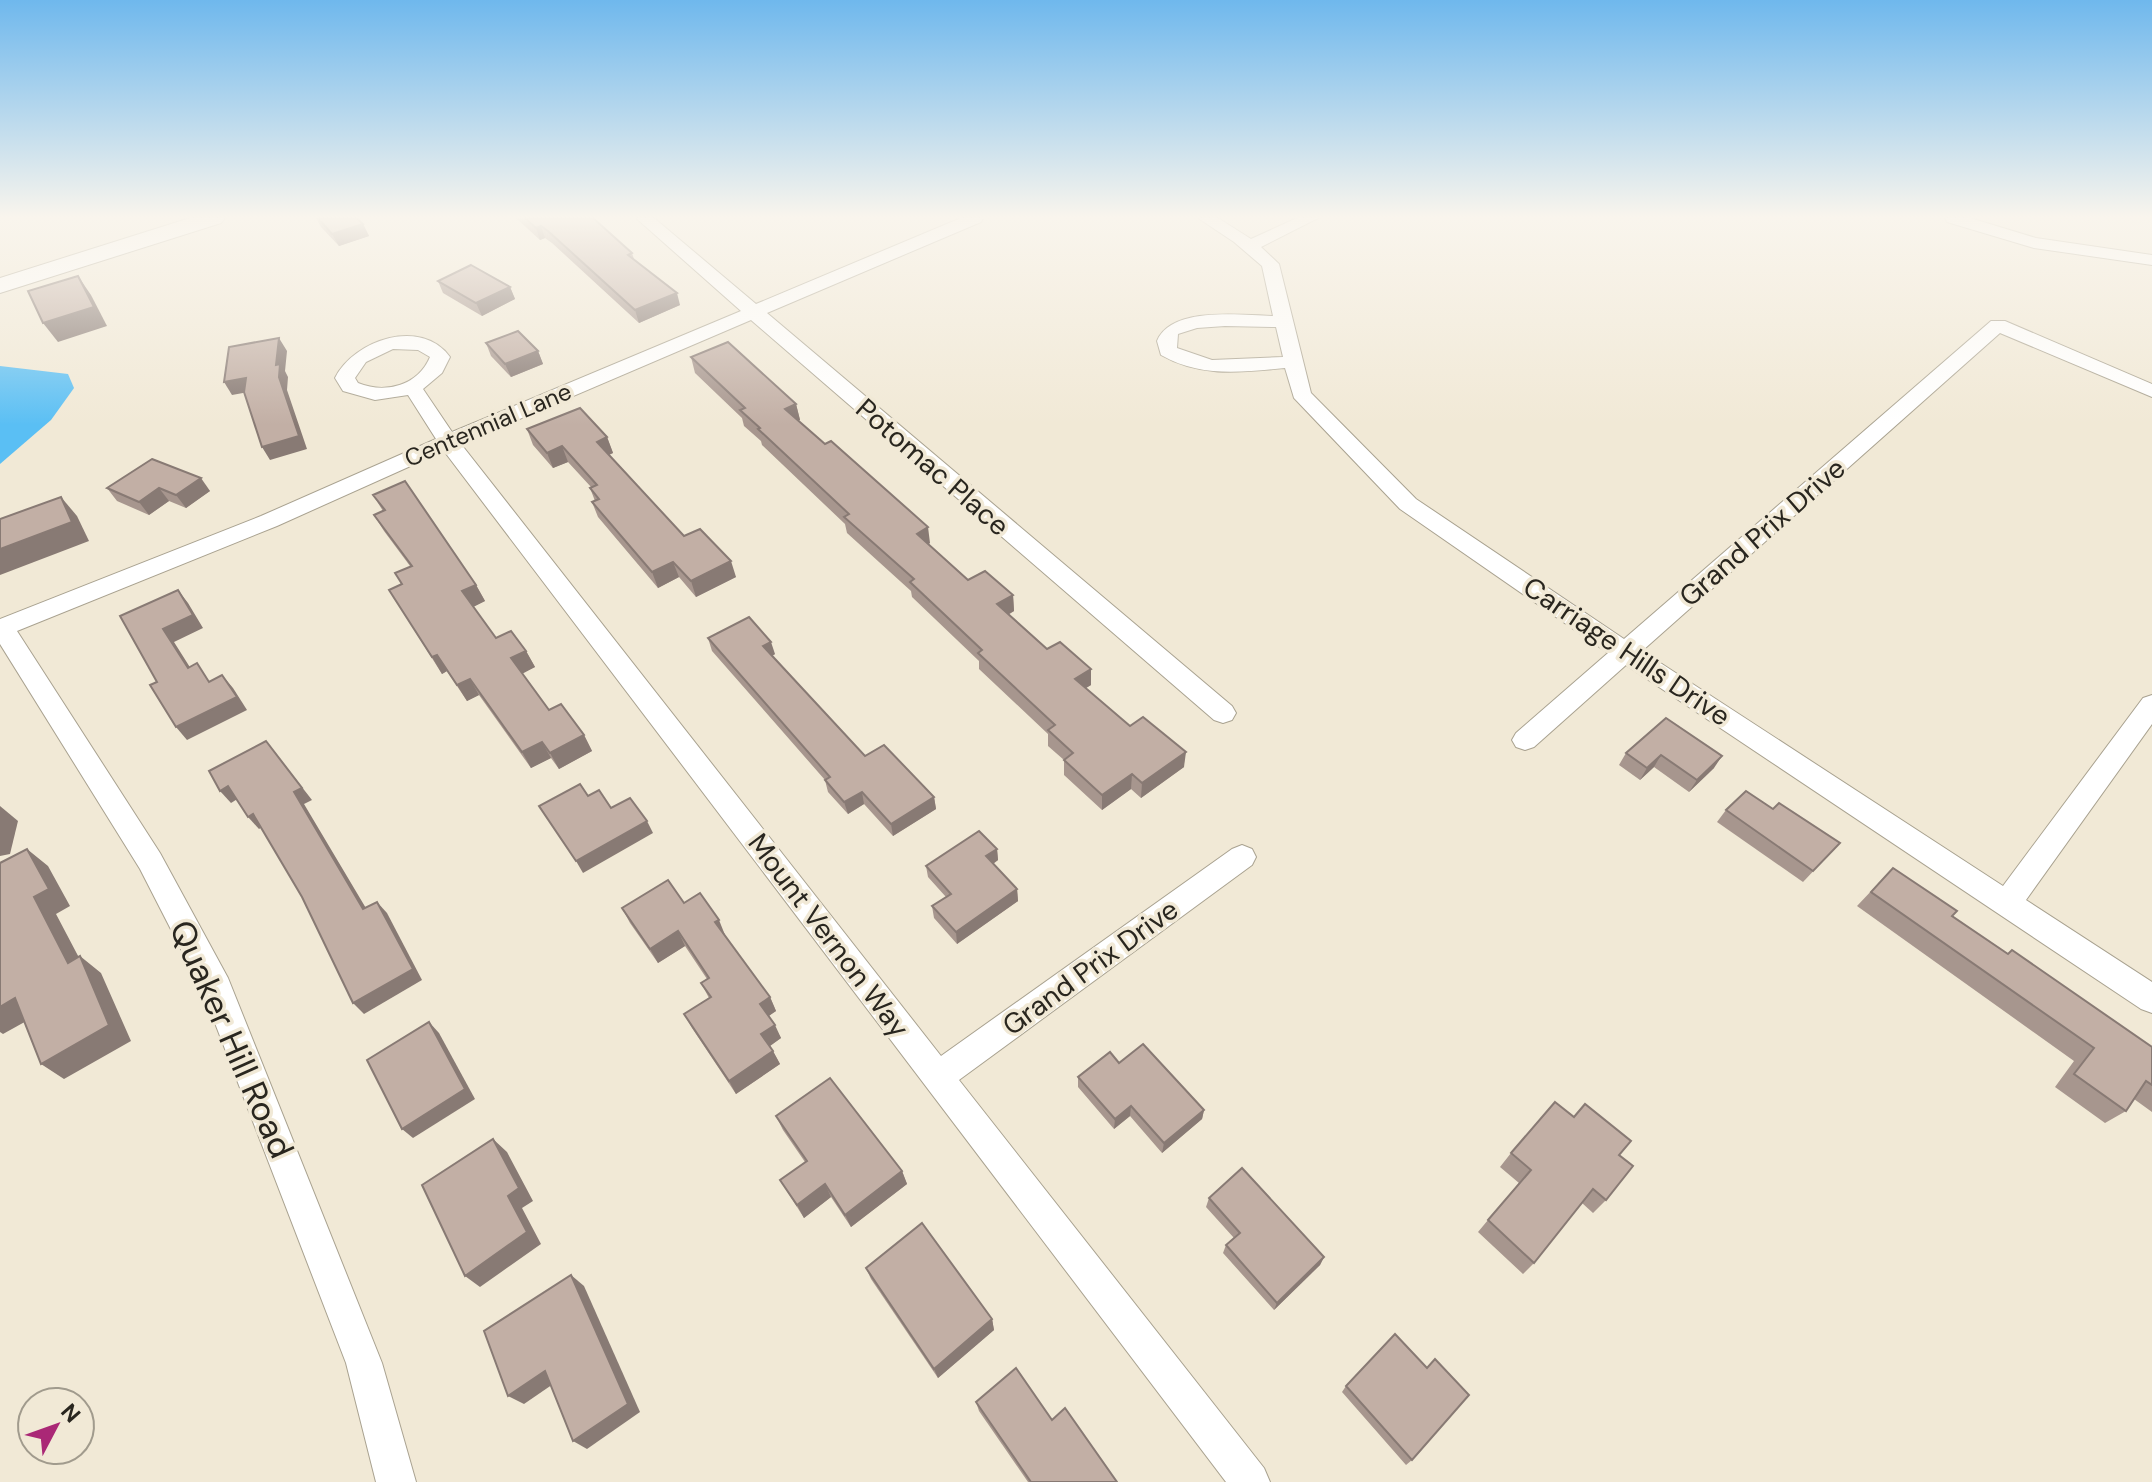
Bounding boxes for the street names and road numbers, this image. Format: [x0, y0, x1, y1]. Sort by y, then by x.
street label: Centennial Lane [400, 375, 576, 474]
street label: Potomac Place [848, 390, 1017, 544]
street label: Grand Prix Drive [1671, 450, 1853, 615]
street label: Carriage Hills Drive [1516, 568, 1738, 735]
street label: Mount Vernon Way [740, 826, 917, 1045]
street label: Grand Prix Drive [995, 891, 1186, 1044]
street label: Quaker Hill Road [159, 913, 304, 1165]

